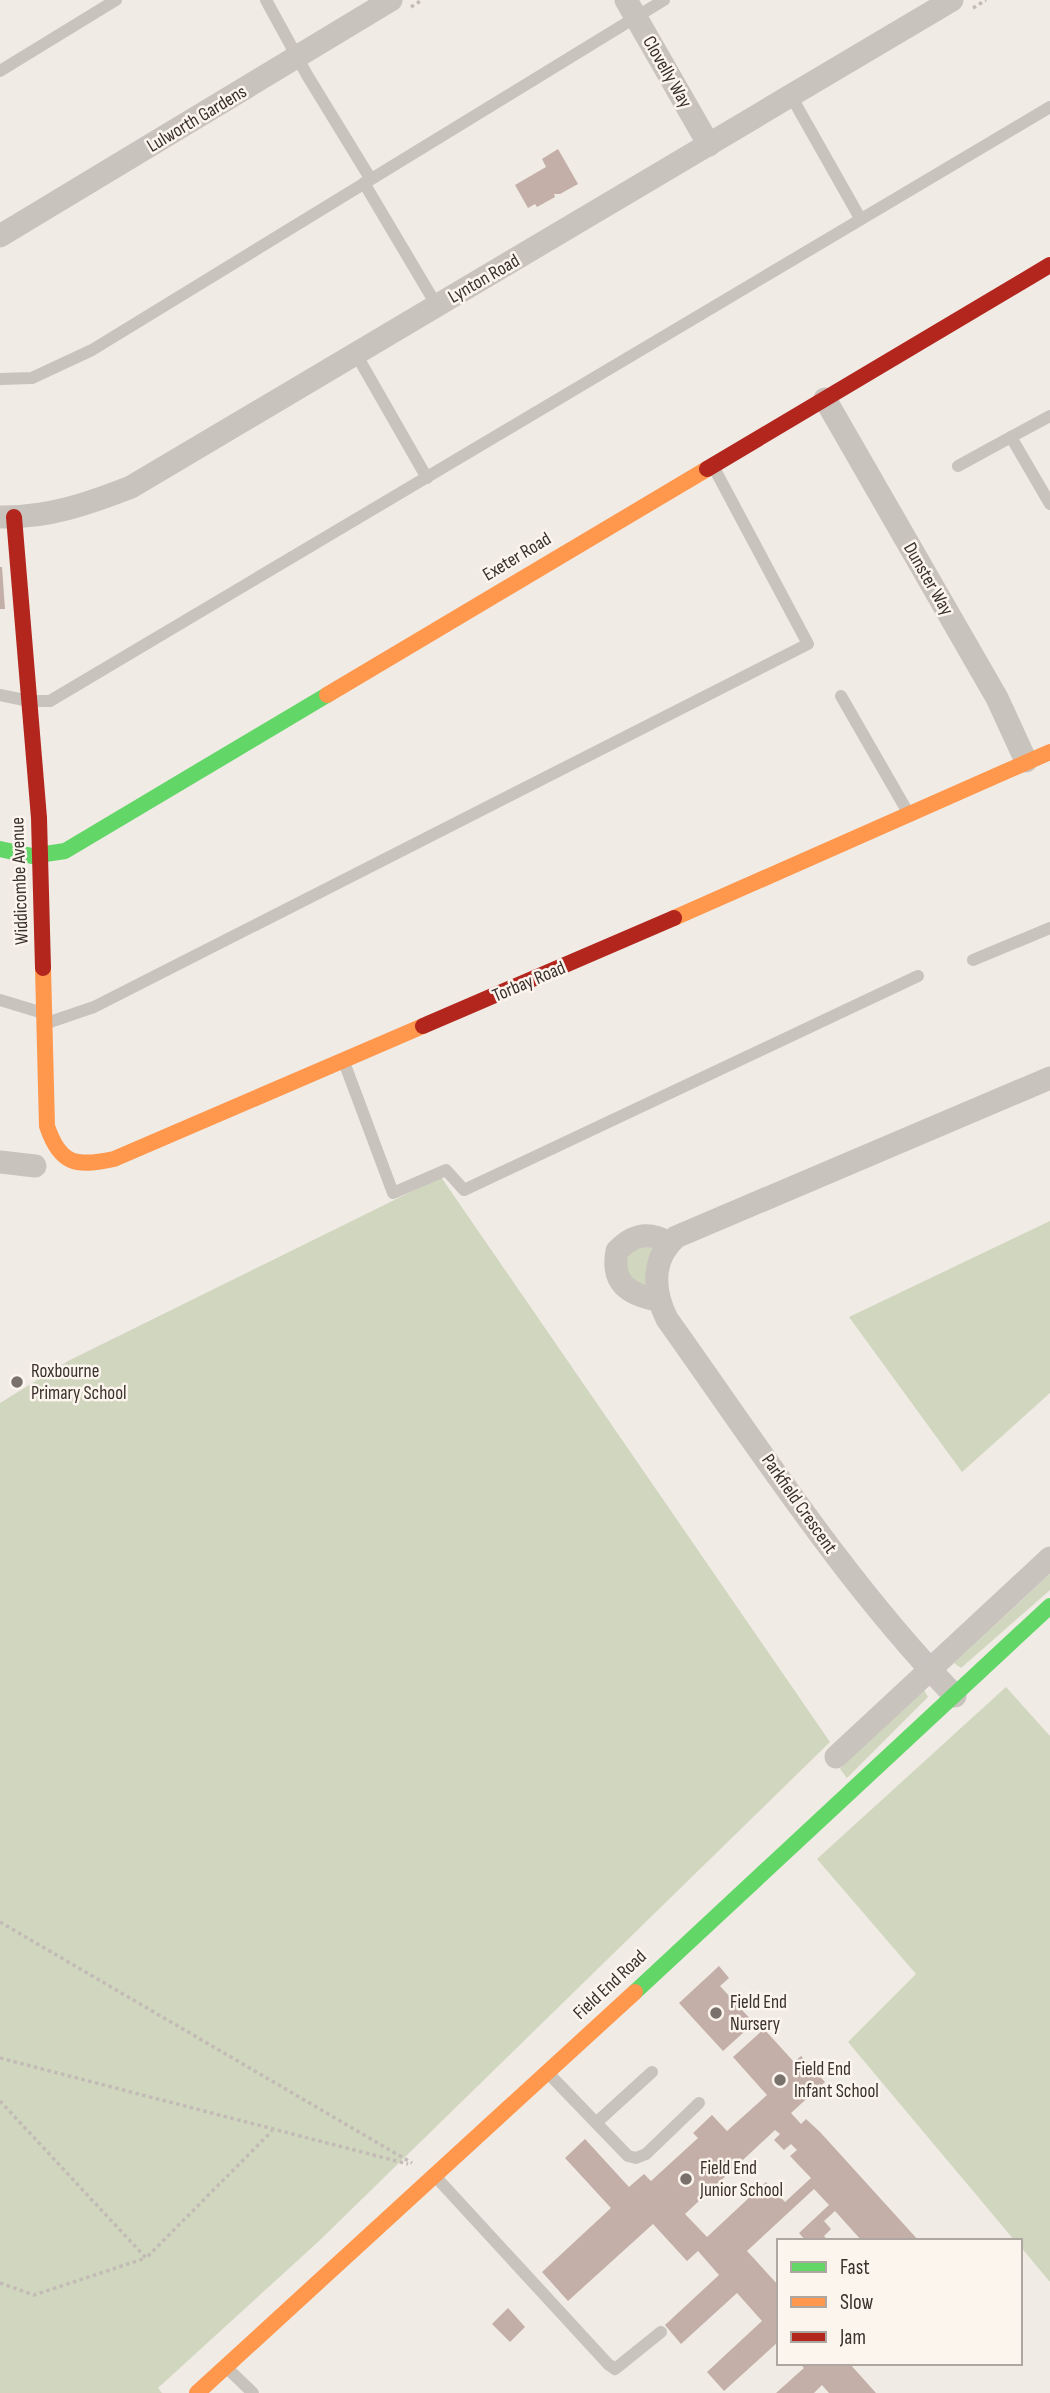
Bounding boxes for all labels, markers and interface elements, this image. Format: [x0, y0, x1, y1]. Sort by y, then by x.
street label: Clovelly Way [637, 32, 697, 113]
street label: Lulworth Gardens [143, 80, 251, 158]
street label: Lynton Road [444, 249, 524, 309]
street label: Exeter Road [479, 528, 555, 586]
street label: Dunster Way [898, 538, 958, 620]
street label: Widdicombe Avenue [6, 817, 34, 945]
street label: Torbay Road [489, 956, 569, 1008]
place label: Roxbourne Primary School [31, 1360, 127, 1405]
marker: Roxbourne Primary School [9, 1374, 25, 1390]
street label: Parkfield Crescent [756, 1450, 842, 1558]
street label: Field End Road [569, 1945, 651, 2025]
place label: Field End Nursery [730, 1991, 787, 2036]
marker: Field End Nursery [708, 2005, 724, 2021]
place label: Field End Infant School [794, 2058, 879, 2103]
marker: Field End Infant School [772, 2072, 788, 2088]
place label: Field End Junior School [699, 2157, 783, 2202]
marker: Field End Junior School [678, 2171, 694, 2187]
legend [777, 2239, 1022, 2365]
text: Fast [840, 2255, 870, 2280]
text: Slow [840, 2290, 874, 2315]
text: Jam [839, 2325, 866, 2350]

